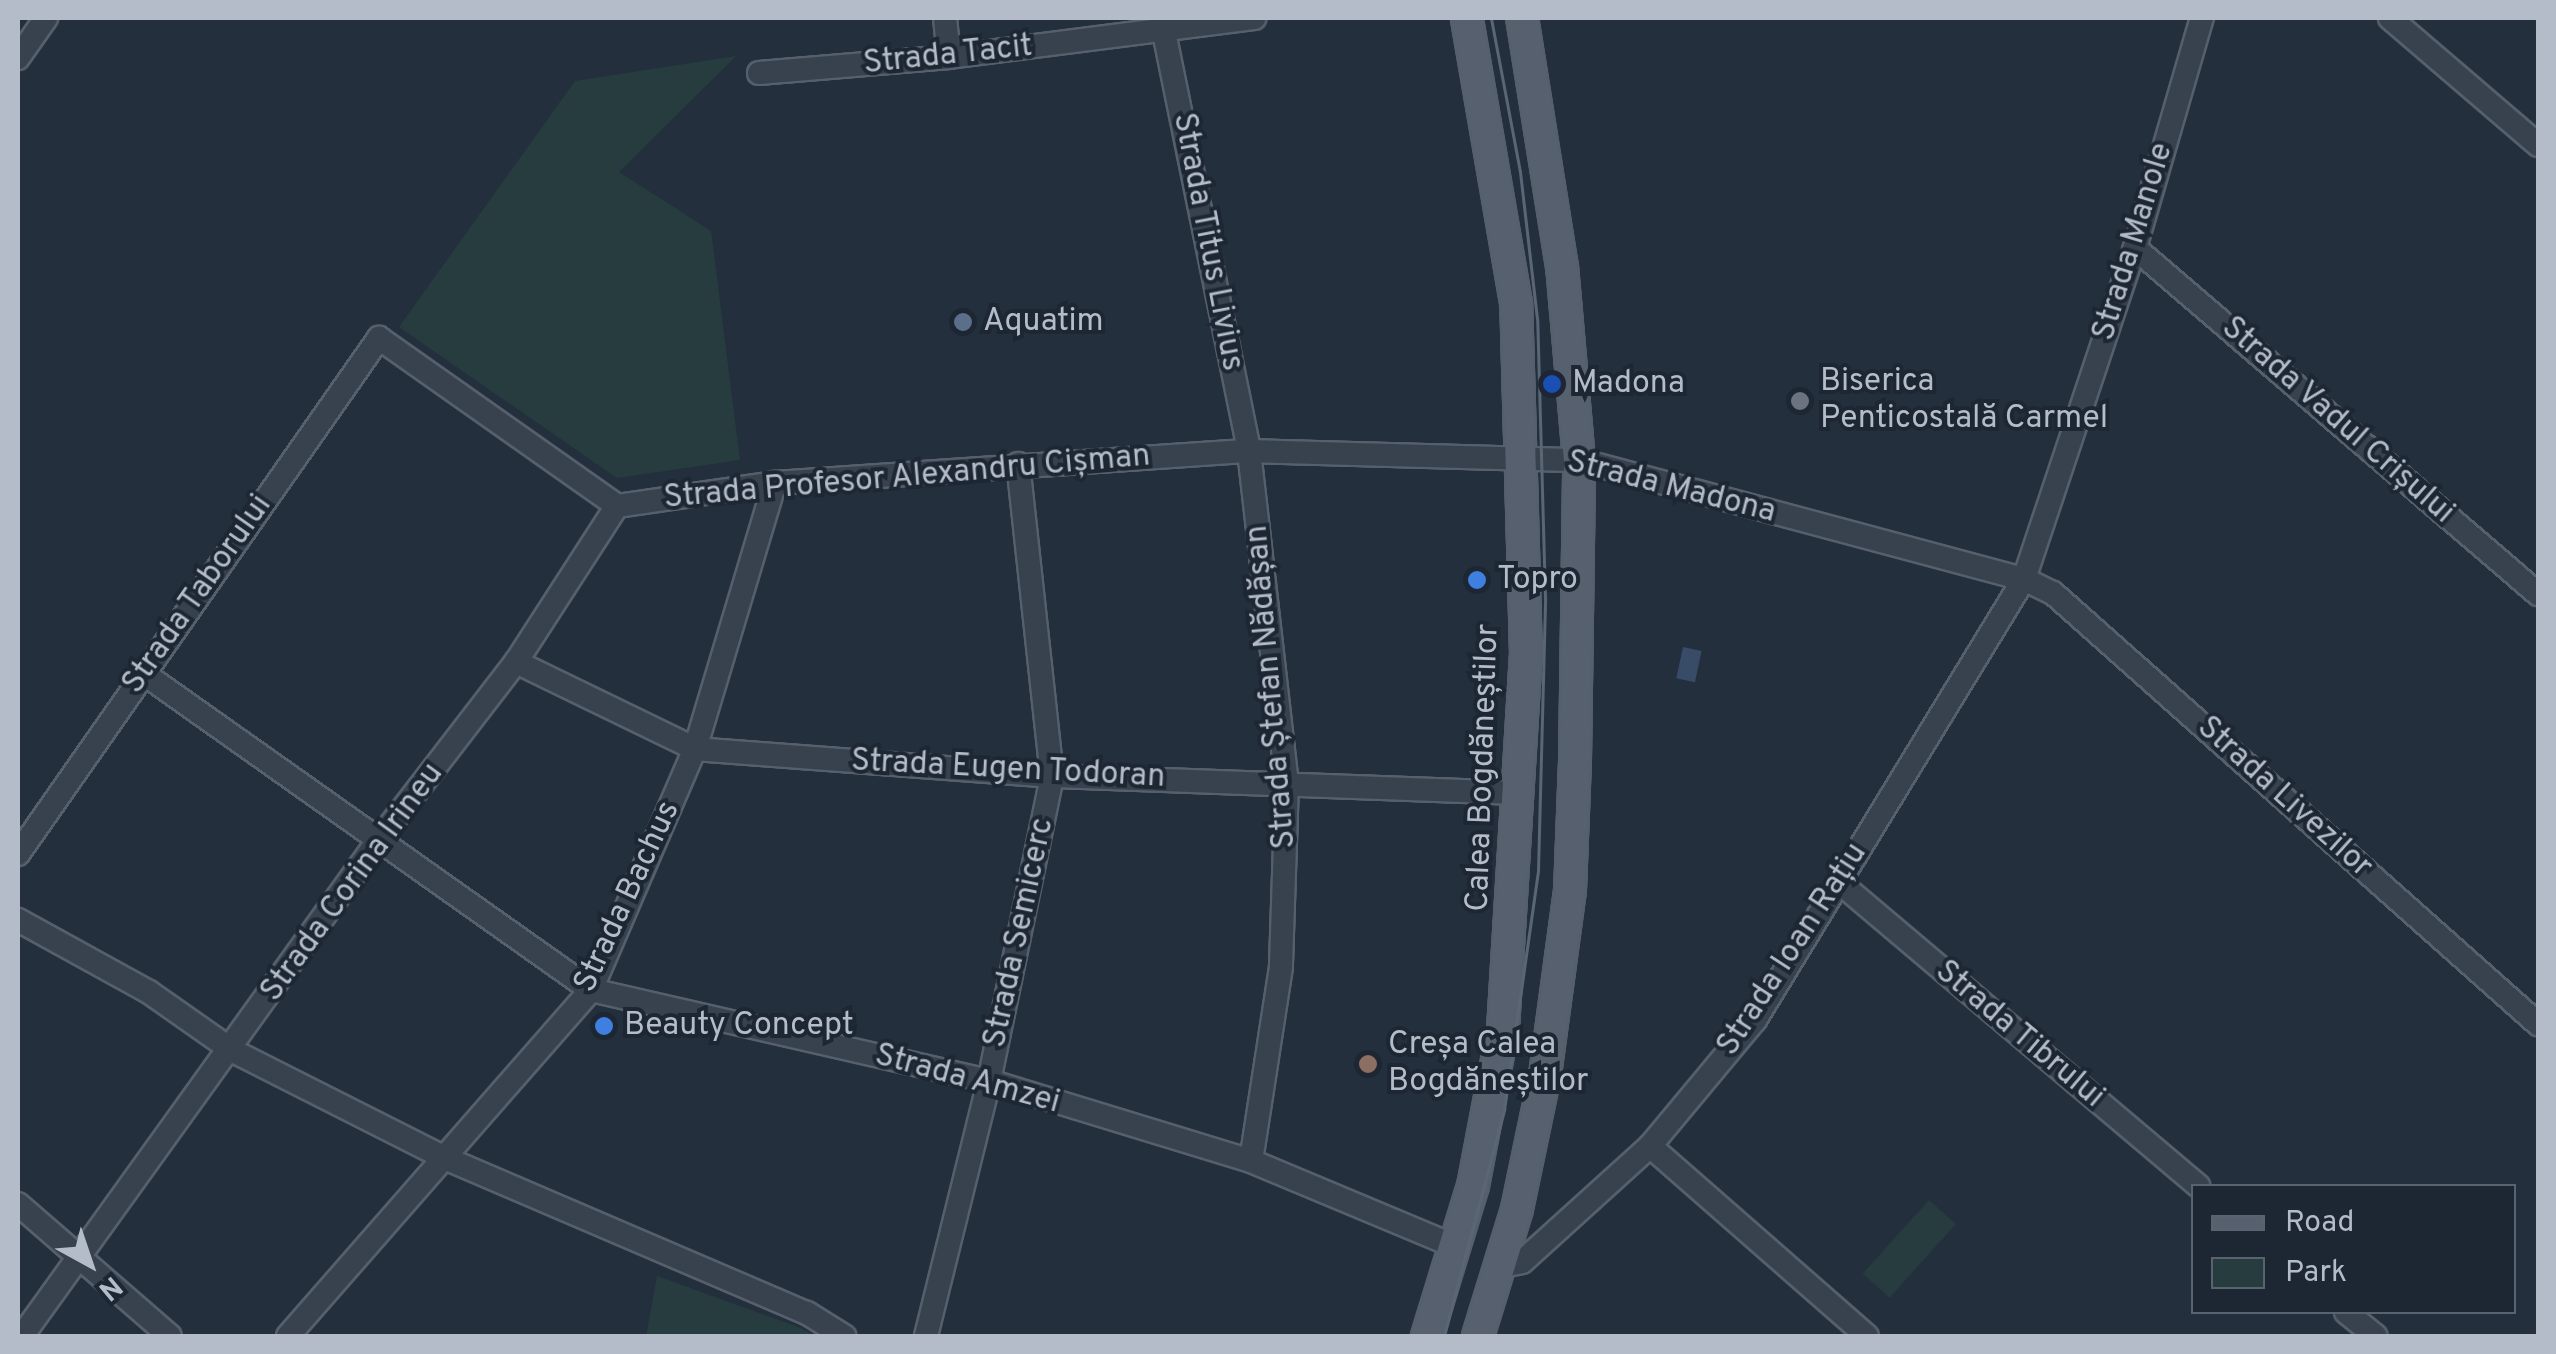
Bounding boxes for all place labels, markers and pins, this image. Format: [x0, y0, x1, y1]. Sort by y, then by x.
place label: Aquatim [983, 303, 1104, 341]
marker: Aquatim [952, 311, 974, 333]
place label: Biserica Penticostală Carmel [1820, 364, 2108, 439]
place label: Madona [1572, 365, 1685, 403]
marker: Madona [1541, 373, 1563, 395]
marker: Biserica Penticostală Carmel [1789, 390, 1811, 412]
place label: Topro [1497, 561, 1578, 599]
marker: Topro [1466, 569, 1488, 591]
place label: Beauty Concept [624, 1007, 854, 1045]
marker: Beauty Concept [593, 1015, 615, 1037]
place label: Creșa Calea Bogdăneștilor [1388, 1027, 1589, 1102]
marker: Creșa Calea Bogdăneștilor [1357, 1053, 1379, 1075]

